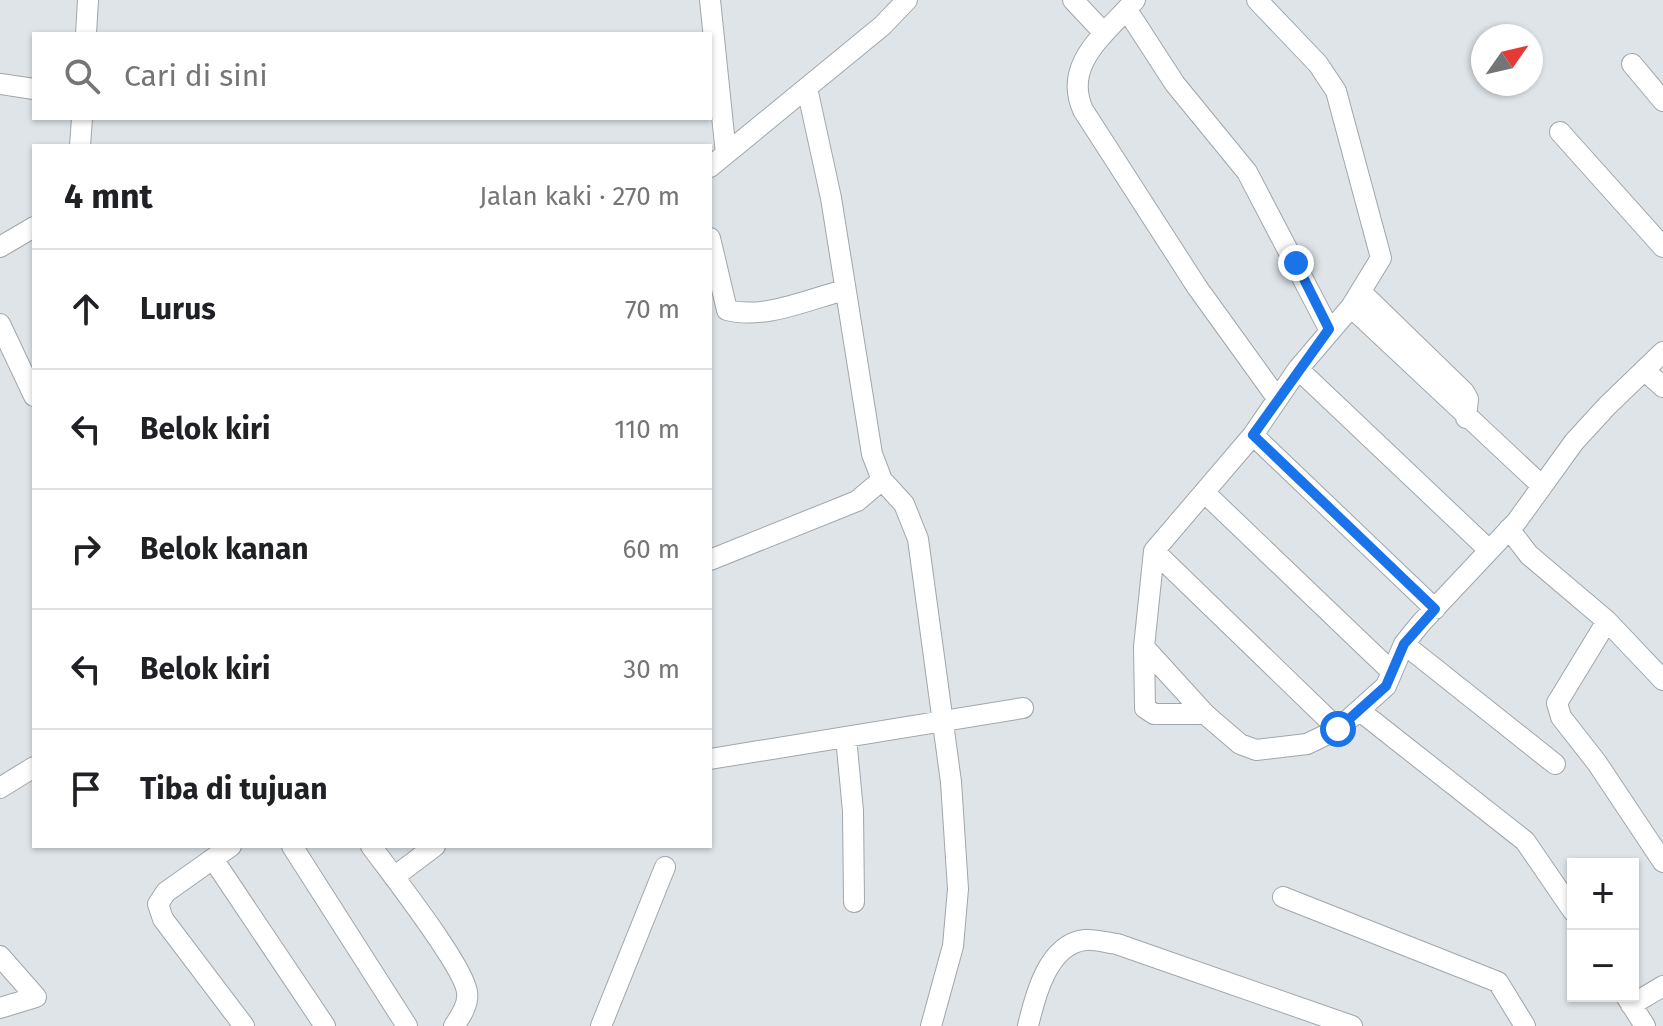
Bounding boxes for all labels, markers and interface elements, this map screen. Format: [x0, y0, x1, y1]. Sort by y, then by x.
north arrow [1471, 24, 1543, 96]
search box [32, 32, 712, 120]
icon: search [60, 54, 104, 98]
text: Cari di sini [124, 58, 268, 94]
text: 4 mnt [64, 176, 153, 217]
text: Jalan kaki · 270 m [479, 181, 680, 212]
route end [1278, 245, 1314, 281]
icon: ahead [64, 287, 108, 331]
text: Lurus [140, 291, 216, 327]
text: 70 m [625, 294, 680, 325]
icon: left [64, 407, 108, 451]
text: Belok kiri [140, 411, 271, 447]
text: 110 m [614, 414, 680, 445]
icon: right [64, 527, 108, 571]
text: Belok kanan [140, 531, 309, 567]
text: 60 m [622, 534, 680, 565]
icon: left [64, 647, 108, 691]
text: Belok kiri [140, 651, 271, 687]
text: 30 m [623, 654, 680, 685]
route start [1320, 711, 1356, 747]
icon: arrive [64, 767, 108, 811]
text: Tiba di tujuan [140, 771, 327, 807]
map controls [1567, 858, 1639, 1002]
button: + [1567, 858, 1639, 930]
button: − [1567, 930, 1639, 1002]

